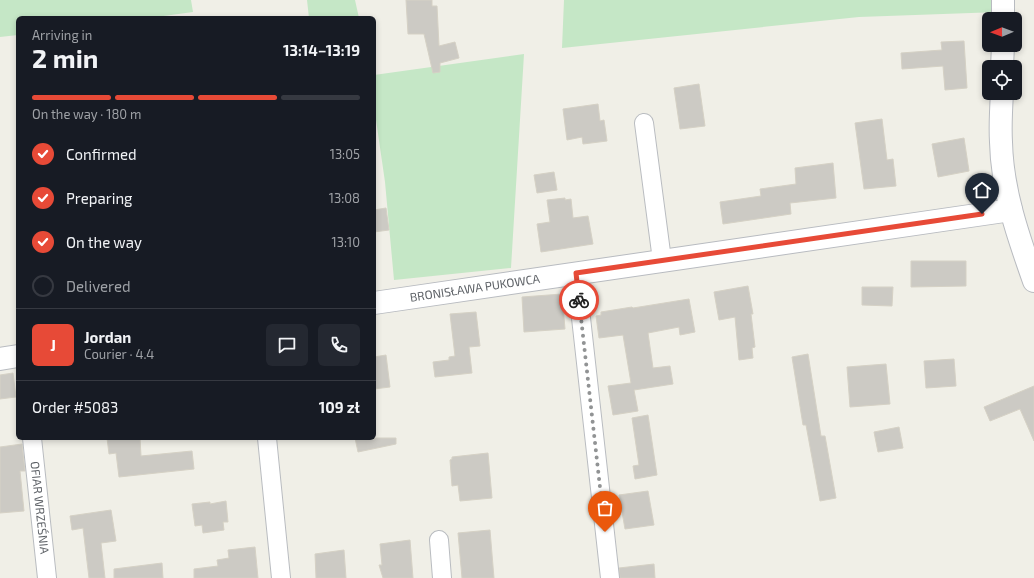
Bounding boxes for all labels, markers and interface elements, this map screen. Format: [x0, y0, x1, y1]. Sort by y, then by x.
north arrow [982, 12, 1022, 52]
map controls [982, 12, 1022, 100]
text: Arriving in [32, 27, 92, 43]
text: 13:14–13:19 [283, 41, 360, 59]
text: 2 min [32, 42, 98, 73]
button: locate [982, 60, 1022, 100]
text: On the way · 180 m [32, 106, 142, 122]
icon: check [32, 143, 54, 165]
text: Confirmed [66, 145, 137, 163]
text: 13:05 [330, 146, 360, 162]
pin [965, 173, 999, 214]
icon: home [971, 179, 993, 201]
icon: check [32, 187, 54, 209]
text: Preparing [66, 189, 132, 207]
text: 13:08 [329, 190, 360, 206]
icon: check [32, 231, 54, 253]
text: On the way [66, 233, 142, 251]
text: 13:10 [332, 234, 360, 250]
street label: BRONISŁAWA PUKOWCA [409, 271, 541, 304]
text: Delivered [66, 277, 131, 295]
courier [559, 280, 599, 320]
icon: bike [568, 289, 590, 311]
button: chat [266, 324, 308, 366]
button: phone [318, 324, 360, 366]
text: Jordan [84, 328, 131, 346]
text: J [50, 336, 56, 354]
text: Courier · 4.4 [84, 346, 154, 362]
text: Order #5083 [32, 398, 118, 416]
text: 109 zł [319, 398, 360, 416]
street label: OFIAR WRZEŚNIA [29, 460, 52, 555]
pin [588, 491, 622, 532]
icon: bag [594, 497, 616, 519]

